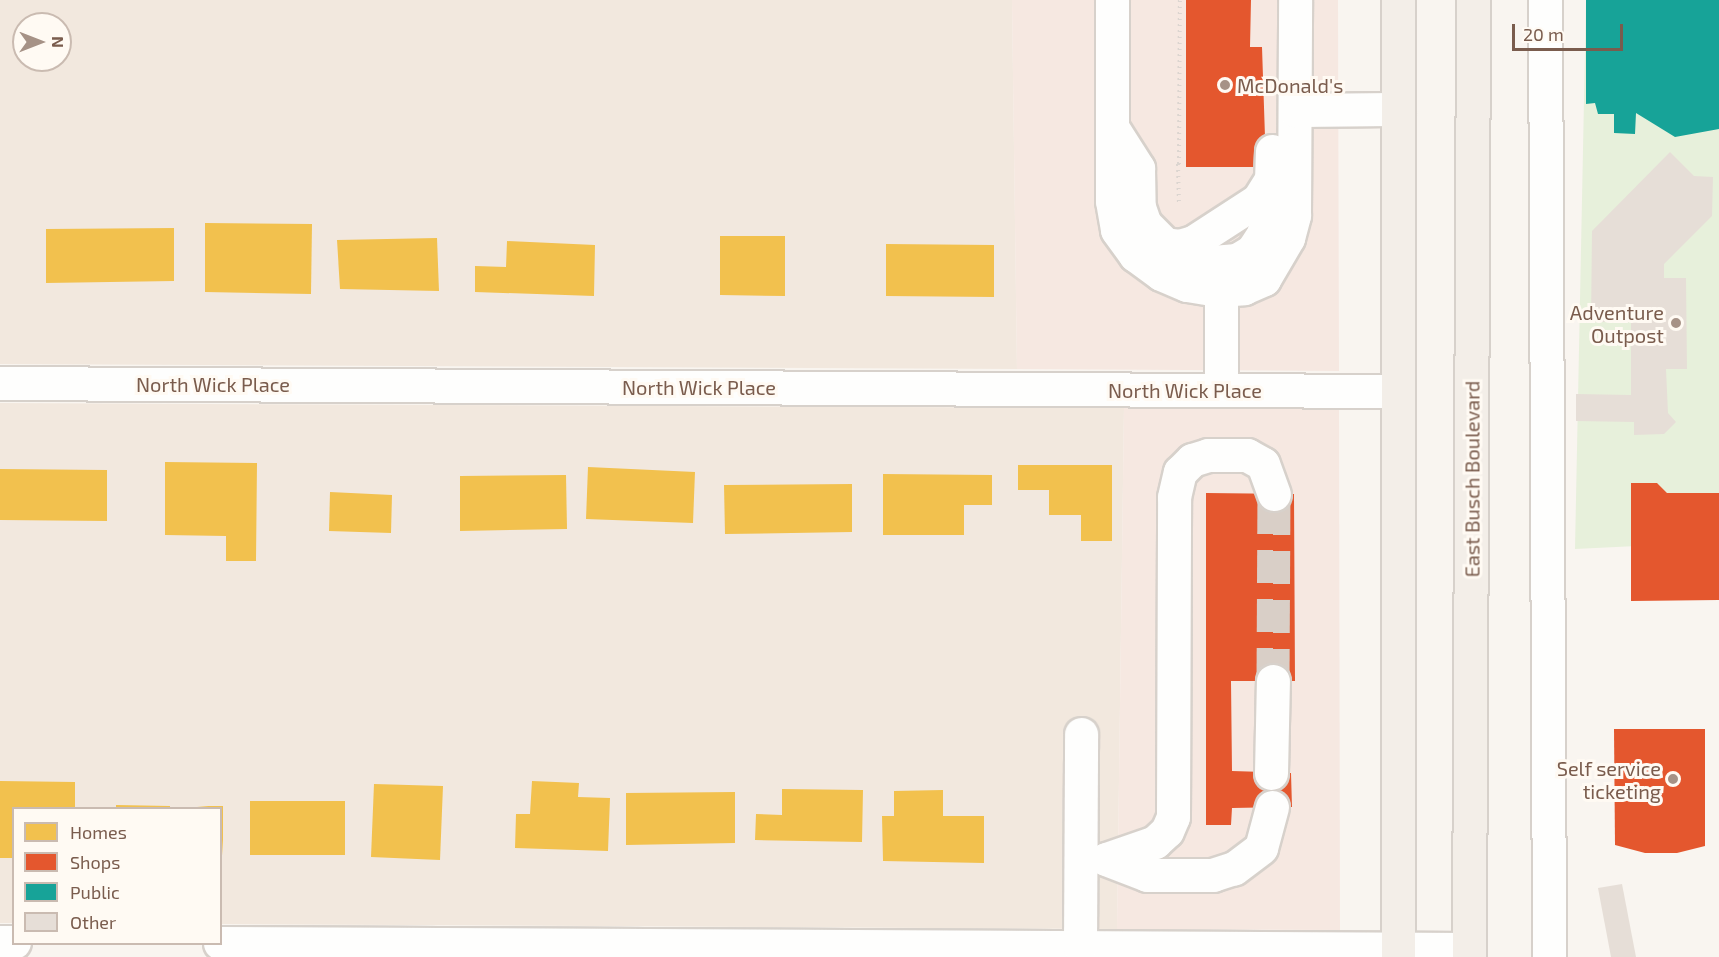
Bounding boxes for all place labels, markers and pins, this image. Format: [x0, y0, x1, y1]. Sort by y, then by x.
place label: McDonald's [1237, 73, 1343, 97]
marker: McDonald's [1218, 78, 1232, 92]
place label: Adventure Outpost [1570, 300, 1664, 347]
marker: Adventure Outpost [1669, 316, 1683, 330]
place label: Self service ticketing [1556, 756, 1661, 803]
marker: Self service ticketing [1666, 772, 1680, 786]

